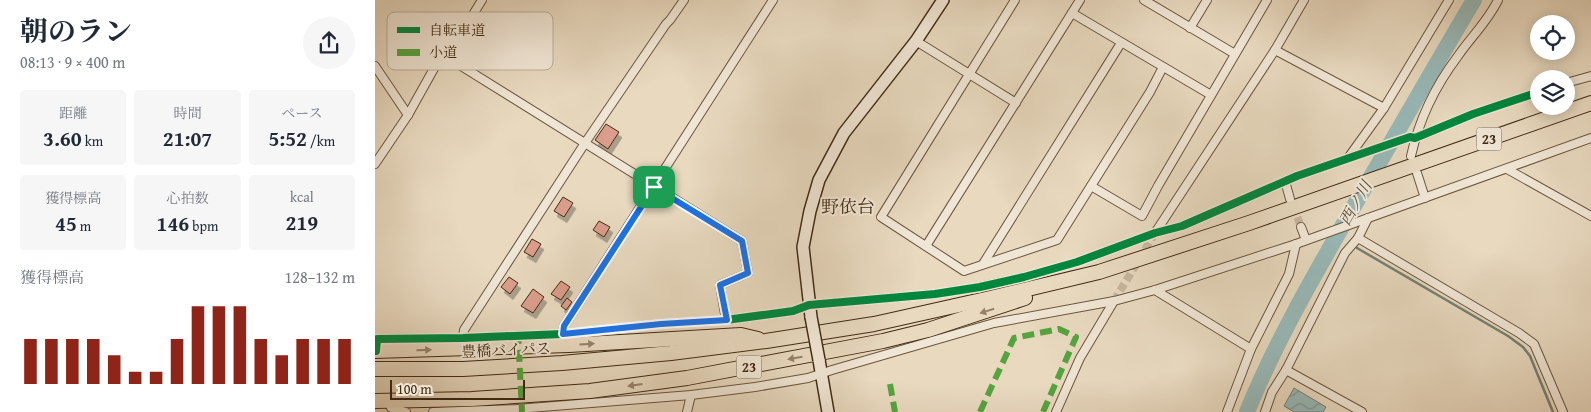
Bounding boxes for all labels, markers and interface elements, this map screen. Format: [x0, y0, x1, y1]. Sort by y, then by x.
text: 朝のラン [20, 10, 132, 51]
legend [387, 12, 553, 70]
map controls [1530, 15, 1575, 115]
button: locate [1530, 15, 1575, 60]
button: share [303, 17, 355, 69]
text: 自転車道 [429, 20, 485, 40]
text: 小道 [429, 42, 457, 62]
text: 08:13 · 9 × 400 m [20, 50, 125, 74]
button: layers [1530, 70, 1575, 115]
text: 距離 [59, 103, 87, 123]
text: 時間 [173, 103, 201, 123]
text: ペース [281, 103, 322, 123]
text: 3.60 [43, 123, 82, 154]
text: 21:07 [163, 123, 212, 154]
text: 5:52 [268, 123, 307, 154]
road number: 23 [1477, 128, 1501, 150]
text: km [82, 131, 103, 151]
text: /km [307, 131, 335, 151]
pin [633, 166, 675, 208]
icon: arrive [640, 173, 668, 201]
water label: 西ノ川 [1333, 174, 1378, 230]
text: kcal [290, 187, 314, 207]
text: 獲得標高 [45, 188, 101, 208]
text: 心拍数 [166, 188, 208, 208]
district label: 野依台 [821, 193, 875, 220]
text: 219 [286, 207, 318, 238]
text: 45 [55, 208, 77, 239]
text: 146 [157, 208, 189, 239]
text: m [77, 216, 91, 236]
text: bpm [189, 216, 218, 236]
text: 獲得標高 [20, 265, 84, 289]
text: 128–132 m [285, 265, 355, 289]
one-way arrow [979, 308, 994, 316]
street label: 豊橋バイパス [461, 337, 551, 362]
one-way arrow [579, 339, 595, 347]
one-way arrow [417, 346, 433, 354]
one-way arrow [787, 355, 803, 363]
road number: 23 [737, 356, 761, 378]
scale bar [390, 377, 525, 400]
text: 100 m [397, 379, 432, 399]
one-way arrow [627, 381, 643, 389]

